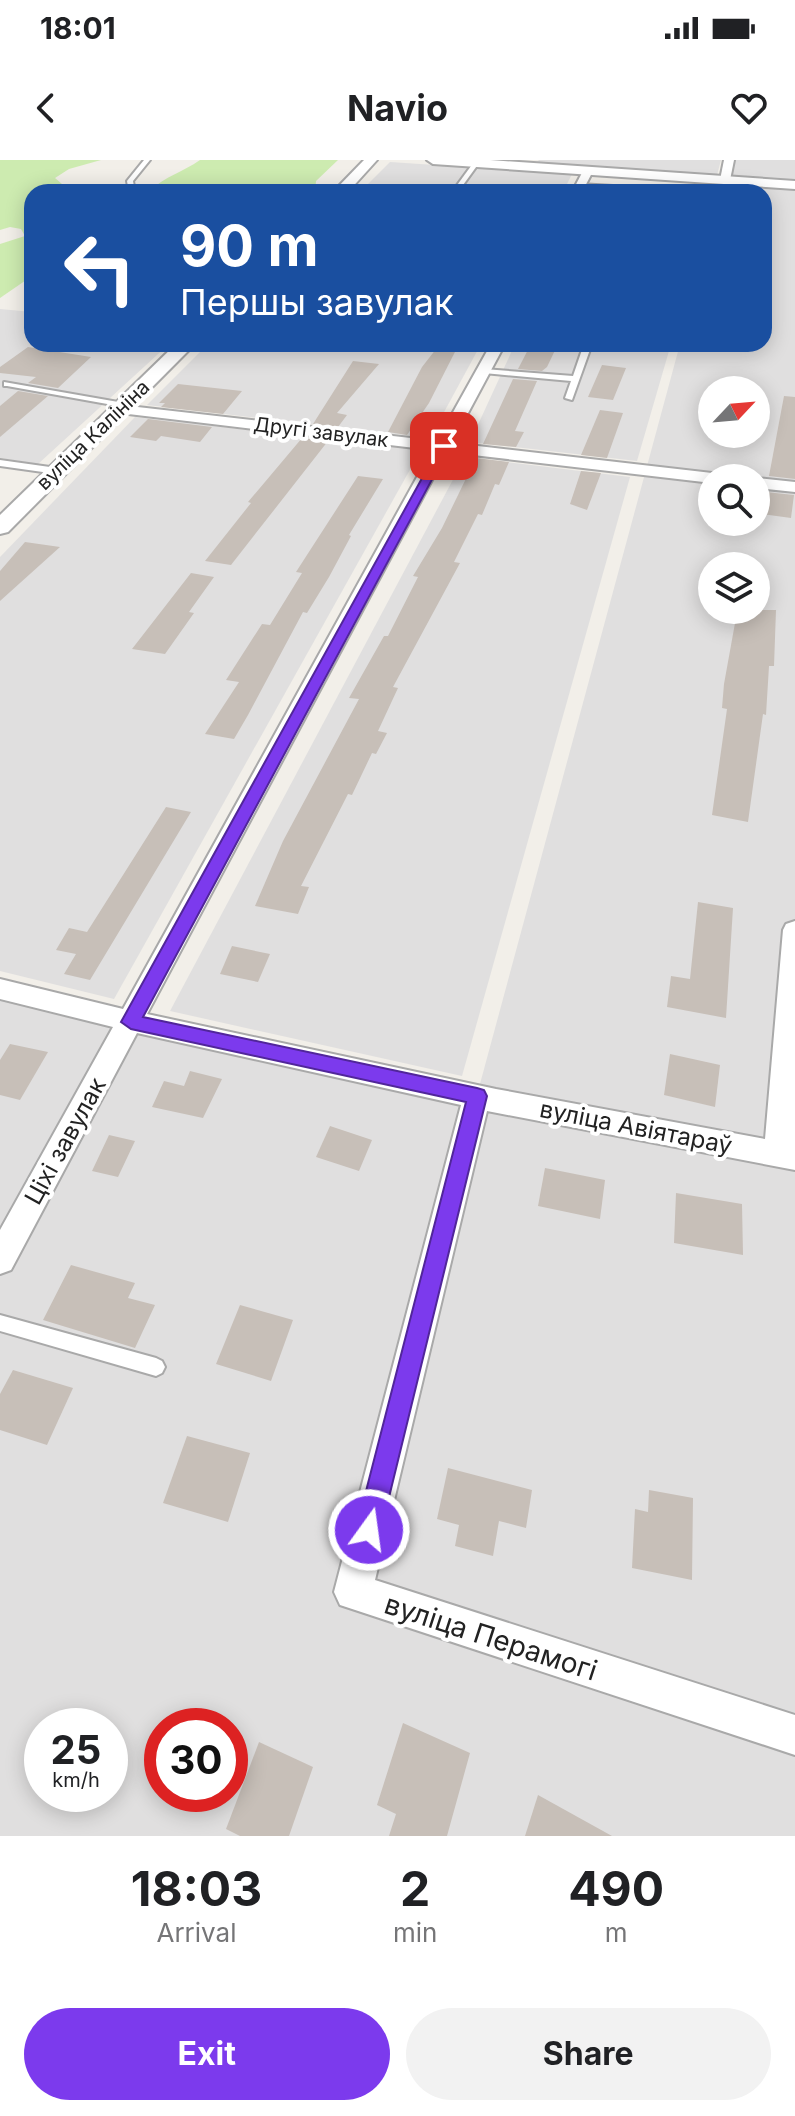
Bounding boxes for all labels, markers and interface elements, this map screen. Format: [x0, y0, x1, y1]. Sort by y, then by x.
text: 18:01 [40, 10, 116, 46]
icon: back [24, 86, 68, 130]
text: Navio [347, 86, 448, 130]
icon: heart [727, 86, 771, 130]
text: 90 m [180, 212, 319, 280]
icon: left [48, 216, 152, 320]
text: Першы завулак [180, 280, 453, 324]
street label: вуліца Калініна [32, 375, 154, 495]
north arrow [698, 376, 770, 448]
map controls [698, 376, 770, 624]
street label: Другі завулак [252, 412, 390, 452]
pin [410, 412, 478, 480]
icon: arrive [422, 424, 466, 468]
button: search [698, 464, 770, 536]
button: layers [698, 552, 770, 624]
street label: Ціхі завулак [18, 1073, 112, 1209]
street label: вуліца Авіятараў [537, 1094, 735, 1160]
position arrow [327, 1488, 411, 1572]
street label: вуліца Перамогі [380, 1587, 602, 1687]
speed limit sign: 30 [144, 1708, 248, 1812]
text: 25 [51, 1725, 101, 1774]
text: km/h [52, 1768, 100, 1792]
text: 18:03 [131, 1859, 262, 1918]
text: 2 [400, 1859, 430, 1918]
text: 490 [568, 1859, 664, 1918]
text: Arrival [156, 1917, 236, 1948]
text: min [393, 1917, 437, 1948]
text: m [605, 1917, 628, 1948]
button: Exit [24, 2008, 390, 2100]
button: Share [406, 2008, 771, 2100]

